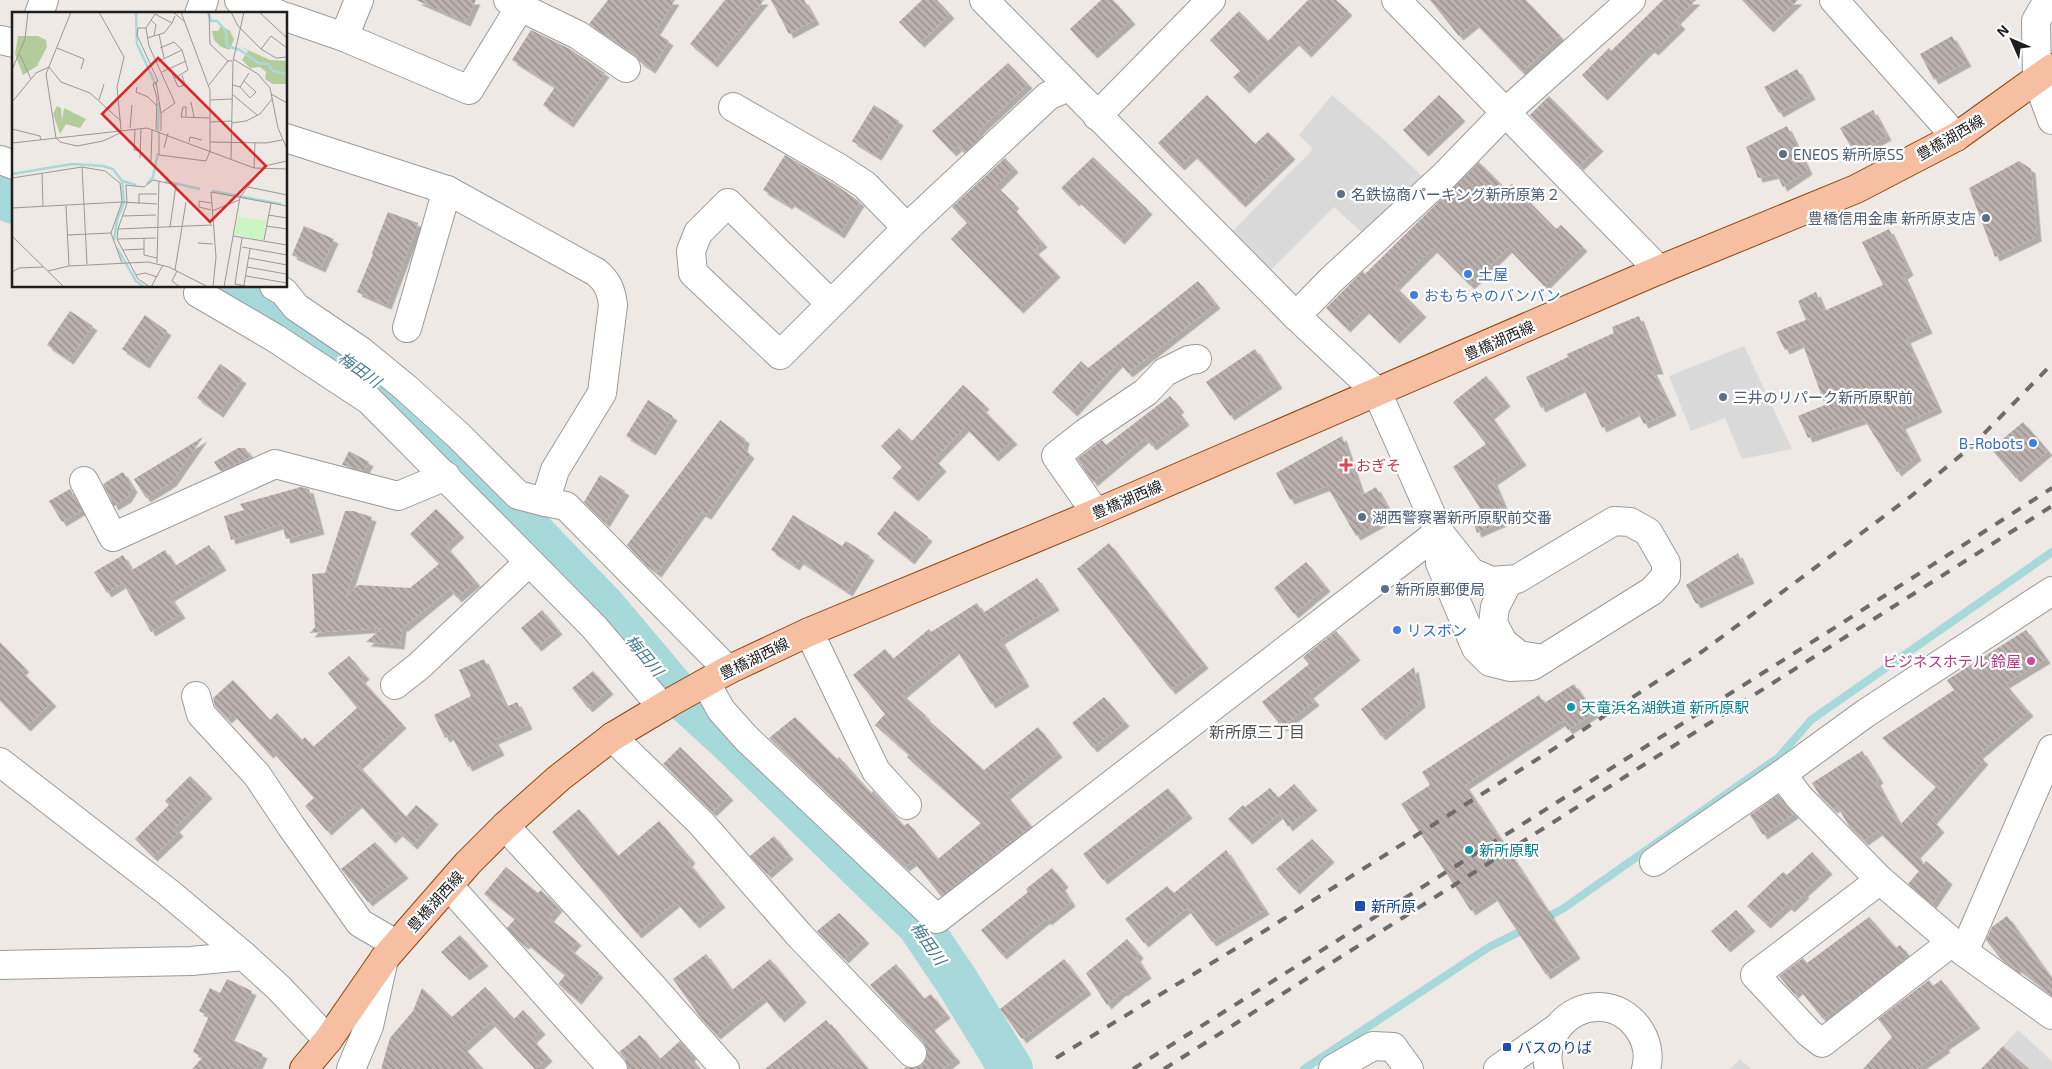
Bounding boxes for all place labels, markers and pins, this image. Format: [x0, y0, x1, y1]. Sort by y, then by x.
place label: ENEOS 新所原SS [1793, 145, 1904, 163]
marker: ENEOS 新所原SS [1777, 148, 1789, 160]
place label: 名鉄協商パーキング新所原第２ [1351, 185, 1561, 203]
marker: 名鉄協商パーキング新所原第２ [1335, 188, 1347, 200]
place label: 豊橋信用金庫 新所原支店 [1808, 209, 1976, 227]
marker: 豊橋信用金庫 新所原支店 [1980, 212, 1992, 224]
place label: 土屋 [1478, 265, 1508, 283]
marker: 土屋 [1462, 268, 1474, 280]
place label: おもちゃのバンバン [1424, 286, 1561, 304]
marker: おもちゃのバンバン [1408, 289, 1420, 301]
place label: 三井のリパーク新所原駅前 [1733, 388, 1913, 406]
marker: 三井のリパーク新所原駅前 [1717, 391, 1729, 403]
place label: B-Robots [1959, 434, 2023, 452]
marker: B-Robots [2027, 437, 2039, 449]
place label: おぎそ [1356, 456, 1401, 474]
marker: おぎそ [1340, 459, 1352, 471]
place label: 湖西警察署新所原駅前交番 [1372, 508, 1552, 526]
marker: 湖西警察署新所原駅前交番 [1356, 511, 1368, 523]
place label: 新所原郵便局 [1395, 580, 1485, 598]
marker: 新所原郵便局 [1379, 583, 1391, 595]
place label: リスボン [1407, 621, 1467, 639]
marker: リスボン [1391, 624, 1403, 636]
place label: ビジネスホテル 鈴屋 [1883, 652, 2021, 670]
marker: ビジネスホテル 鈴屋 [2025, 655, 2037, 667]
place label: 天竜浜名湖鉄道 新所原駅 [1581, 698, 1749, 716]
marker: 天竜浜名湖鉄道 新所原駅 [1565, 701, 1577, 713]
place label: 新所原駅 [1479, 841, 1539, 859]
marker: 新所原駅 [1463, 844, 1475, 856]
place label: 新所原 [1371, 897, 1416, 915]
marker: 新所原 [1353, 899, 1367, 913]
place label: バスのりば [1517, 1038, 1592, 1056]
marker: バスのりば [1501, 1041, 1513, 1053]

